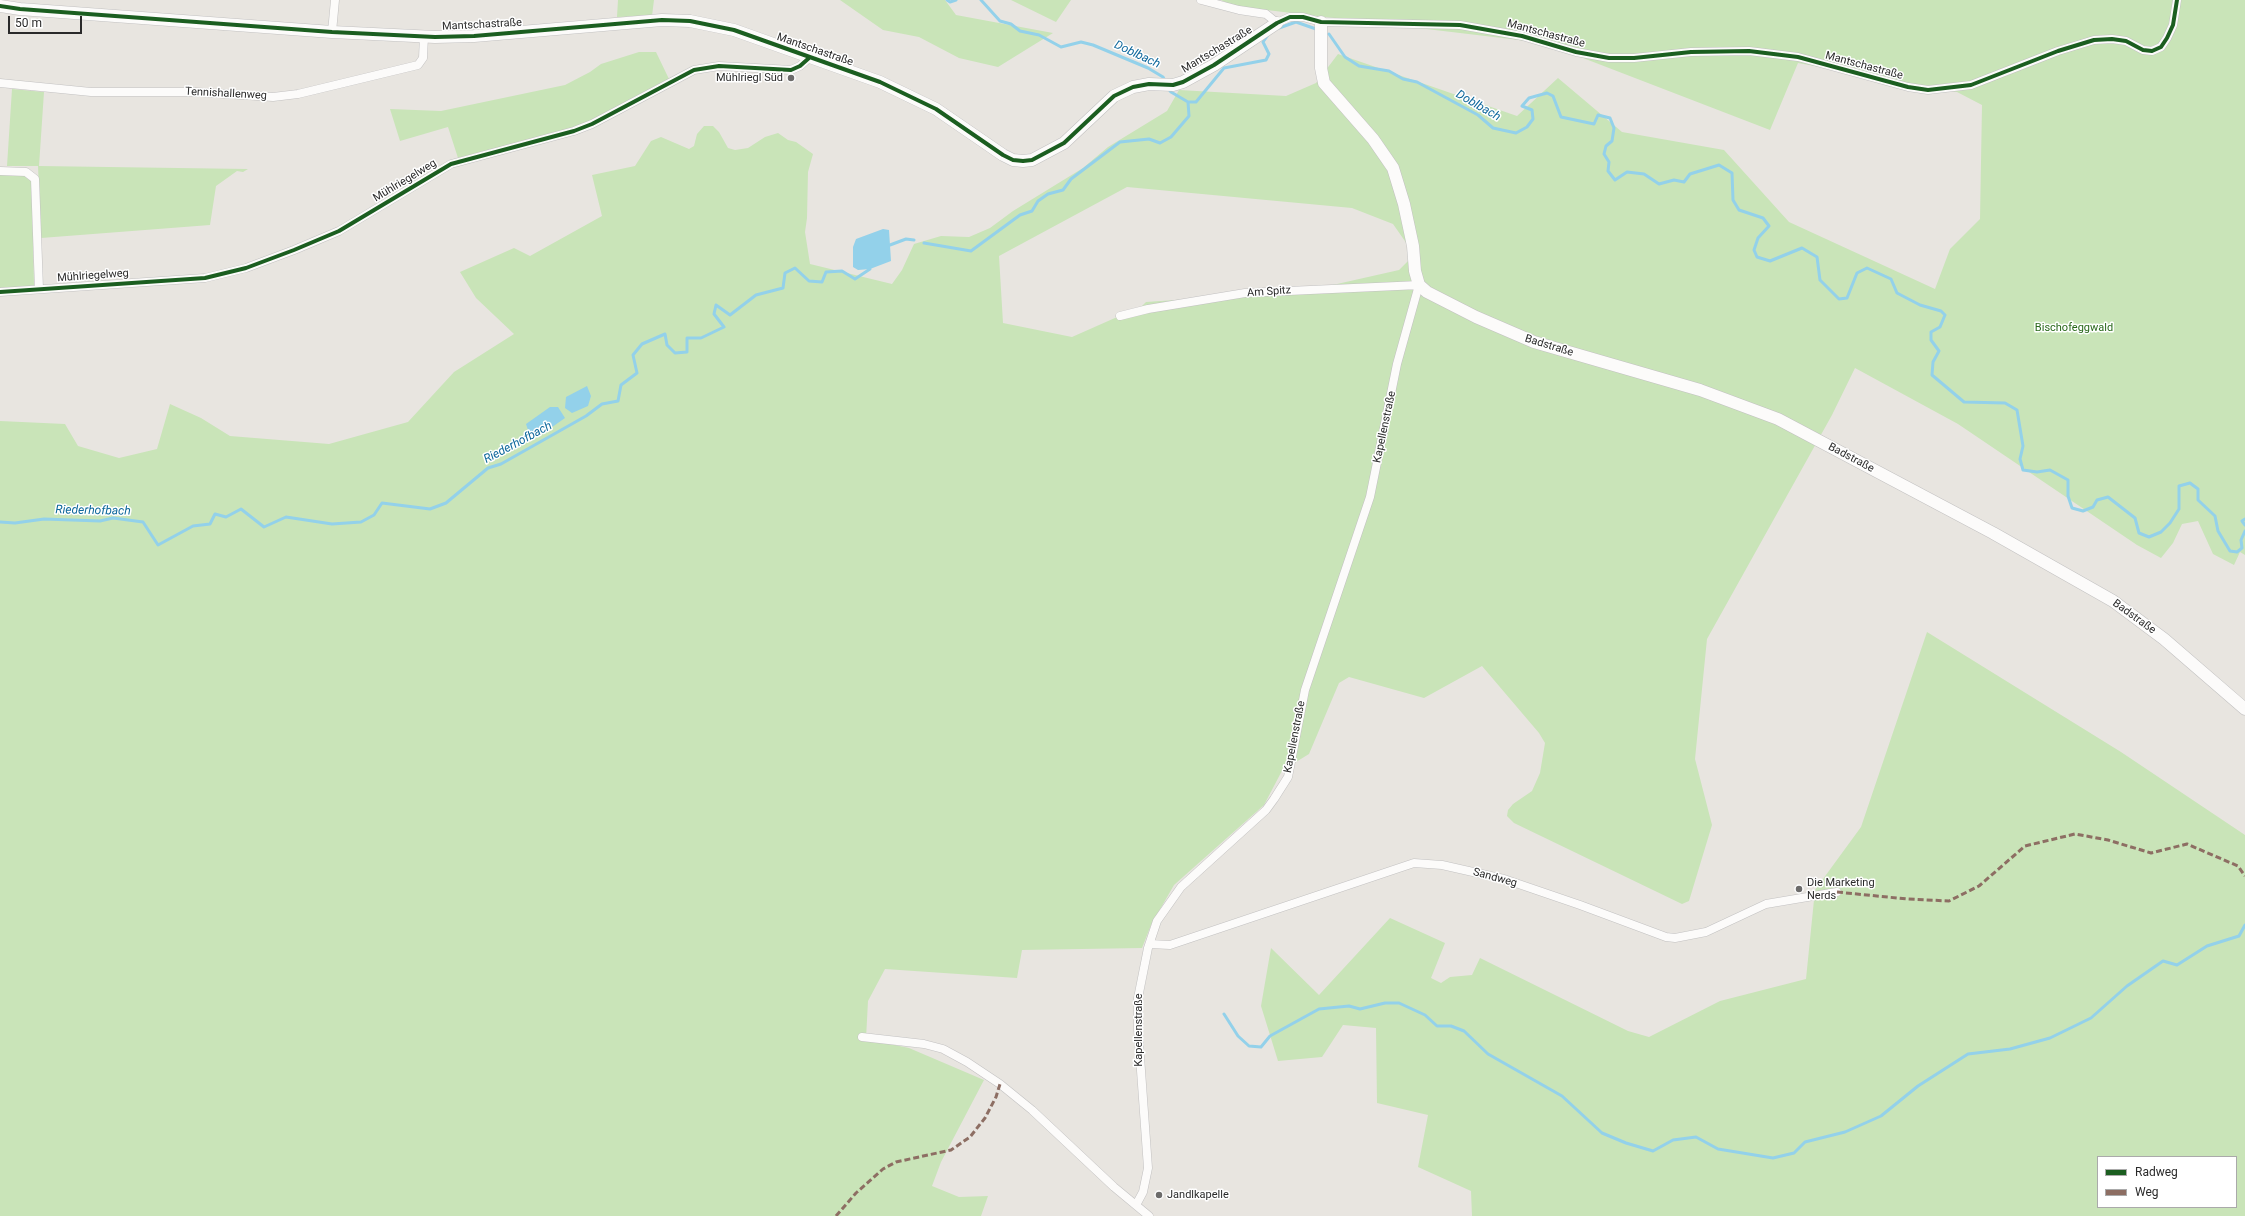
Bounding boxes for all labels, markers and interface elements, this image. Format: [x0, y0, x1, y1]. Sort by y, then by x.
scale bar [10, 8, 84, 34]
text: 50 m [15, 16, 42, 30]
street label: Mantschastraße [442, 16, 522, 34]
street label: Mantschastraße [1506, 17, 1586, 51]
street label: Mantschastraße [1179, 24, 1255, 76]
street label: Mantschastraße [775, 31, 855, 69]
water label: Doblbach [1112, 38, 1162, 72]
street label: Mantschastraße [1824, 49, 1904, 83]
place label: Mühlriegl Süd [716, 71, 783, 85]
marker: Mühlriegl Süd [786, 73, 796, 83]
street label: Tennishallenweg [185, 85, 267, 103]
water label: Doblbach [1453, 88, 1503, 124]
street label: Mühlriegelweg [371, 157, 439, 205]
street label: Mühlriegelweg [57, 267, 129, 285]
street label: Am Spitz [1247, 284, 1291, 300]
park label: Bischofeggwald [2035, 321, 2113, 335]
street label: Badstraße [1523, 332, 1575, 360]
street label: Kapellenstraße [1371, 390, 1399, 464]
water label: Riederhofbach [481, 419, 555, 467]
street label: Badstraße [1826, 440, 1876, 476]
water label: Riederhofbach [55, 503, 131, 519]
street label: Badstraße [2110, 597, 2158, 637]
street label: Kapellenstraße [1282, 700, 1308, 774]
street label: Sandweg [1472, 866, 1518, 890]
place label: Die Marketing Nerds [1807, 876, 1875, 902]
marker: Die Marketing Nerds [1794, 884, 1804, 894]
street label: Kapellenstraße [1132, 993, 1146, 1067]
legend [2097, 1156, 2237, 1208]
text: Radweg [2135, 1165, 2178, 1179]
text: Weg [2135, 1185, 2159, 1199]
place label: Jandlkapelle [1167, 1188, 1229, 1202]
marker: Jandlkapelle [1154, 1190, 1164, 1200]

